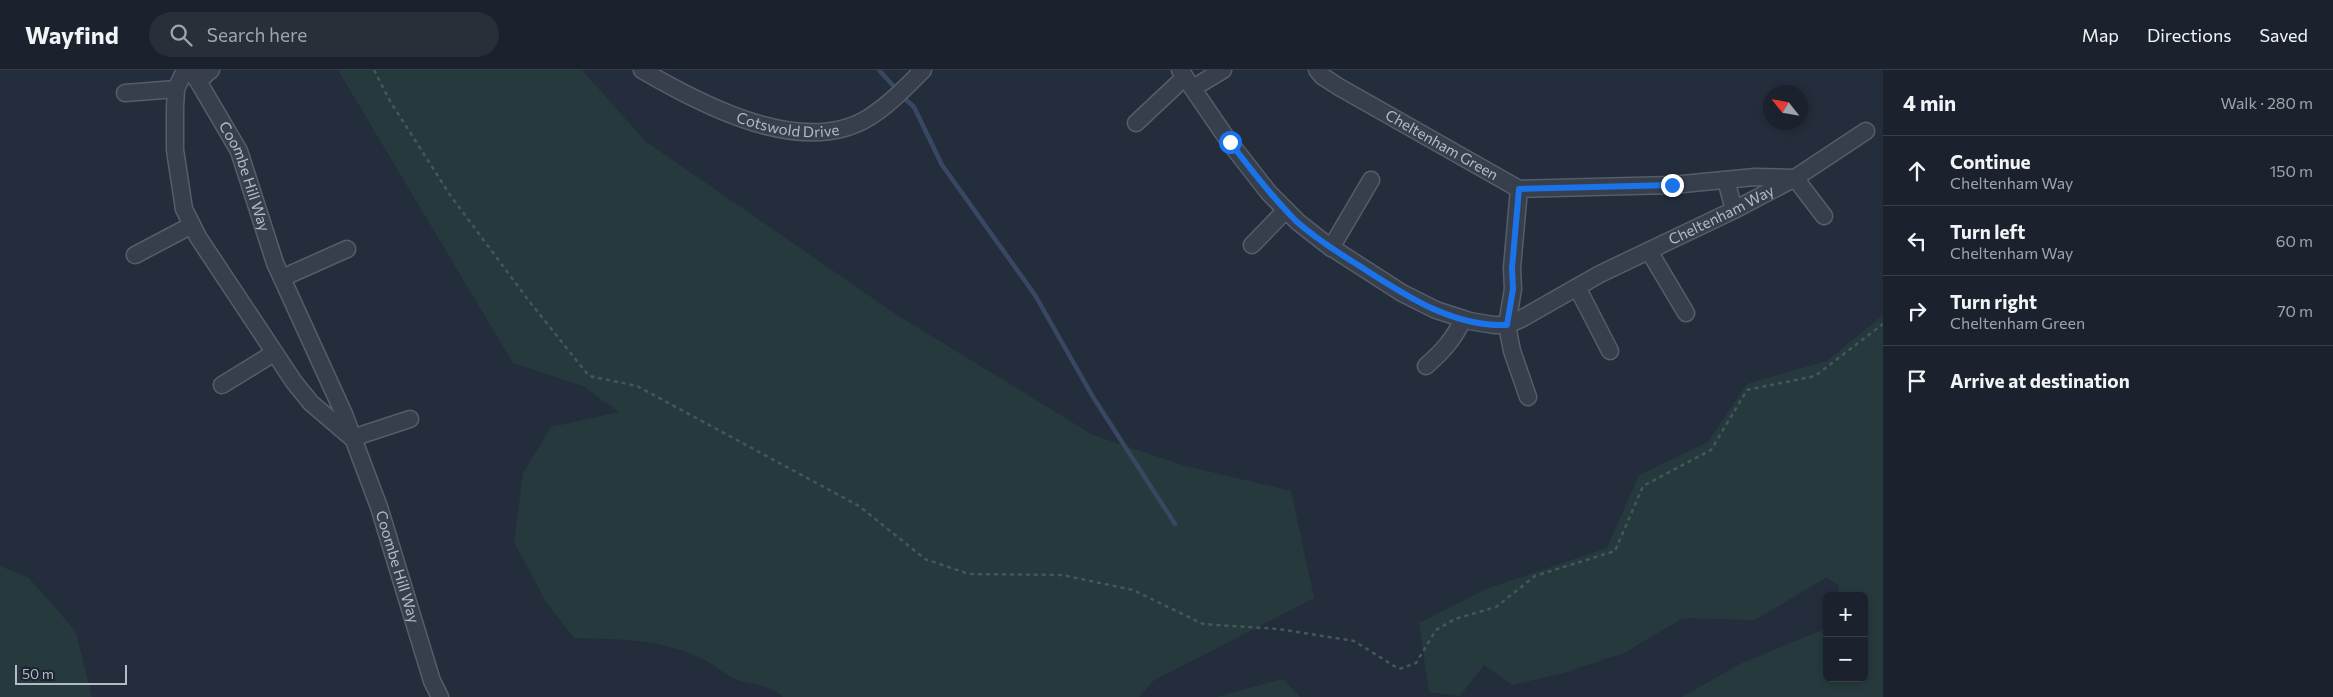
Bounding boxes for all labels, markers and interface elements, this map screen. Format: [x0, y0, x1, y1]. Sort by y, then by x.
search box [149, 12, 499, 57]
text: Wayfind [25, 20, 119, 49]
icon: search [167, 21, 195, 49]
text: Search here [207, 23, 307, 46]
text: Map [2082, 24, 2119, 46]
text: Directions [2147, 24, 2231, 46]
text: Saved [2259, 24, 2308, 46]
north arrow [1763, 85, 1808, 130]
text: 4 min [1903, 90, 1956, 115]
text: Walk · 280 m [2221, 93, 2313, 112]
street label: Cheltenham Green [1382, 105, 1502, 183]
street label: Cotswold Drive [734, 107, 841, 140]
street label: Coombe Hill Way [216, 118, 274, 234]
route start [1219, 131, 1242, 154]
text: Continue [1950, 150, 2030, 173]
icon: ahead [1903, 157, 1931, 185]
text: 150 m [2270, 161, 2313, 180]
text: Cheltenham Way [1950, 173, 2073, 192]
route end [1661, 174, 1684, 197]
street label: Cheltenham Way [1665, 181, 1777, 248]
text: Turn left [1950, 220, 2025, 243]
icon: left [1903, 227, 1931, 255]
text: 60 m [2276, 231, 2313, 250]
text: Cheltenham Way [1950, 243, 2073, 262]
text: Turn right [1950, 290, 2037, 313]
icon: right [1903, 297, 1931, 325]
text: 70 m [2277, 301, 2313, 320]
text: Cheltenham Green [1950, 313, 2085, 332]
icon: arrive [1903, 367, 1931, 395]
text: Arrive at destination [1950, 369, 2130, 392]
street label: Coombe Hill Way [373, 508, 424, 625]
map controls [1823, 592, 1868, 682]
button: + [1823, 592, 1868, 637]
button: − [1823, 637, 1868, 682]
scale bar [15, 662, 128, 685]
text: 50 m [22, 665, 54, 682]

